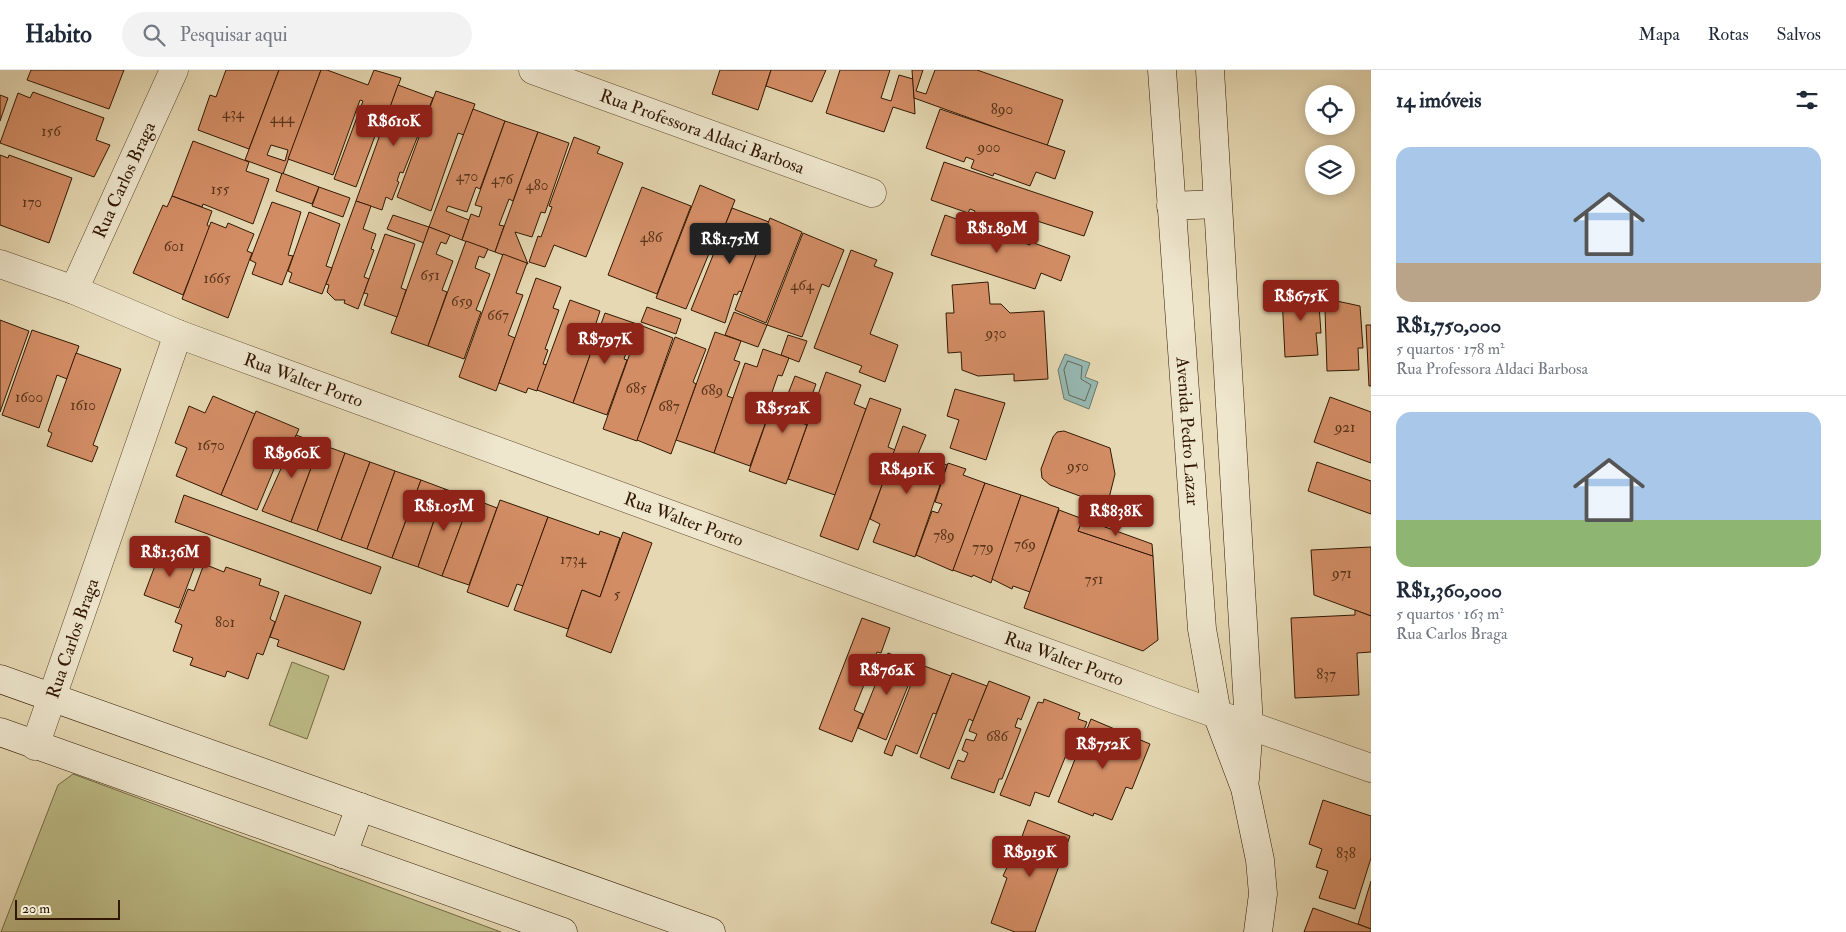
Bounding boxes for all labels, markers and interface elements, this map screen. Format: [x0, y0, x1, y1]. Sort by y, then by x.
search box [122, 12, 472, 57]
text: Habito [25, 19, 92, 50]
icon: search [140, 21, 168, 49]
text: Pesquisar aqui [180, 23, 288, 47]
text: Mapa [1639, 23, 1680, 46]
text: Rotas [1708, 23, 1749, 46]
text: Salvos [1777, 23, 1821, 46]
street label: Rua Professora Aldaci Barbosa [597, 84, 808, 179]
map controls [1305, 85, 1355, 195]
button: locate [1305, 85, 1355, 135]
icon: filters [1793, 86, 1821, 114]
text: 14 imóveis [1396, 87, 1481, 114]
house number: 890 [991, 100, 1013, 119]
house number: 434 [222, 104, 245, 123]
pin: R$610K [353, 104, 435, 147]
house number: 444 [270, 109, 295, 128]
text: R$610K [367, 111, 421, 131]
street label: Rua Carlos Braga [88, 117, 161, 242]
house number: 156 [41, 122, 62, 141]
house number: 900 [976, 138, 1001, 157]
button: layers [1305, 145, 1355, 195]
house number: 470 [456, 167, 478, 186]
house number: 476 [491, 170, 515, 189]
house number: 480 [526, 176, 548, 195]
icon: home [1564, 179, 1654, 269]
house number: 155 [211, 180, 230, 199]
house number: 170 [22, 193, 42, 212]
pin: R$1.89M [951, 212, 1043, 254]
text: R$1.89M [967, 218, 1027, 238]
pin: R$1.75M [684, 222, 776, 265]
house number: 486 [640, 228, 664, 247]
text: R$1.75M [701, 229, 759, 249]
house number: 601 [164, 237, 184, 256]
house number: 651 [420, 266, 440, 285]
house number: 1665 [204, 269, 231, 288]
house number: 464 [790, 276, 815, 295]
pin: R$675K [1260, 280, 1342, 322]
text: R$675K [1274, 286, 1328, 306]
house number: 659 [451, 292, 473, 311]
house number: 667 [487, 306, 509, 325]
text: R$1,750,000 [1396, 312, 1501, 339]
pin: R$797K [564, 322, 646, 365]
house number: 930 [984, 324, 1007, 343]
text: R$797K [578, 329, 632, 349]
text: 5 quartos · 178 m² [1396, 339, 1505, 359]
street label: Rua Walter Porto [241, 348, 367, 413]
street label: Avenida Pedro Lazar [1171, 355, 1205, 507]
text: Rua Professora Aldaci Barbosa [1396, 359, 1588, 379]
house number: 685 [625, 379, 647, 398]
house number: 689 [701, 381, 723, 400]
house number: 1600 [15, 388, 43, 407]
pin: R$552K [742, 392, 824, 434]
house number: 1610 [70, 396, 96, 415]
house number: 687 [658, 397, 680, 416]
text: R$552K [756, 398, 810, 418]
house number: 921 [1334, 418, 1355, 437]
house number: 1670 [197, 436, 225, 455]
pin: R$960K [251, 436, 333, 479]
text: R$960K [264, 443, 320, 463]
icon: home [1564, 445, 1654, 535]
pin: R$491K [866, 452, 948, 495]
house number: 950 [1066, 457, 1089, 476]
text: R$491K [880, 459, 934, 479]
street label: Rua Walter Porto [621, 487, 747, 552]
pin: R$1.05M [398, 490, 490, 532]
pin: R$838K [1075, 494, 1157, 537]
text: R$1.05M [414, 496, 474, 516]
text: R$838K [1090, 501, 1142, 521]
house number: 789 [933, 526, 955, 545]
house number: 769 [1014, 535, 1036, 554]
pin: R$1.36M [124, 536, 216, 578]
house number: 779 [972, 538, 994, 557]
text: R$1.36M [140, 542, 200, 562]
house number: 1734 [560, 550, 587, 569]
house number: 971 [1331, 564, 1352, 583]
house number: 751 [1085, 570, 1103, 589]
street label: Rua Carlos Braga [41, 575, 104, 701]
text: R$1,360,000 [1396, 577, 1502, 604]
house number: 5 [614, 585, 621, 604]
text: 5 quartos · 163 m² [1396, 604, 1504, 624]
house number: 801 [215, 613, 235, 632]
text: Rua Carlos Braga [1396, 624, 1508, 644]
street label: Rua Walter Porto [1001, 626, 1127, 691]
pin: R$762K [846, 654, 928, 696]
text: R$762K [859, 660, 915, 680]
house number: 837 [1316, 665, 1336, 684]
house number: 686 [986, 727, 1010, 746]
pin: R$752K [1062, 728, 1144, 770]
text: R$752K [1076, 734, 1130, 754]
pin: R$919K [989, 836, 1071, 878]
text: R$919K [1003, 842, 1057, 862]
house number: 838 [1336, 844, 1356, 863]
scale bar [15, 897, 120, 920]
text: 20 m [22, 900, 50, 917]

